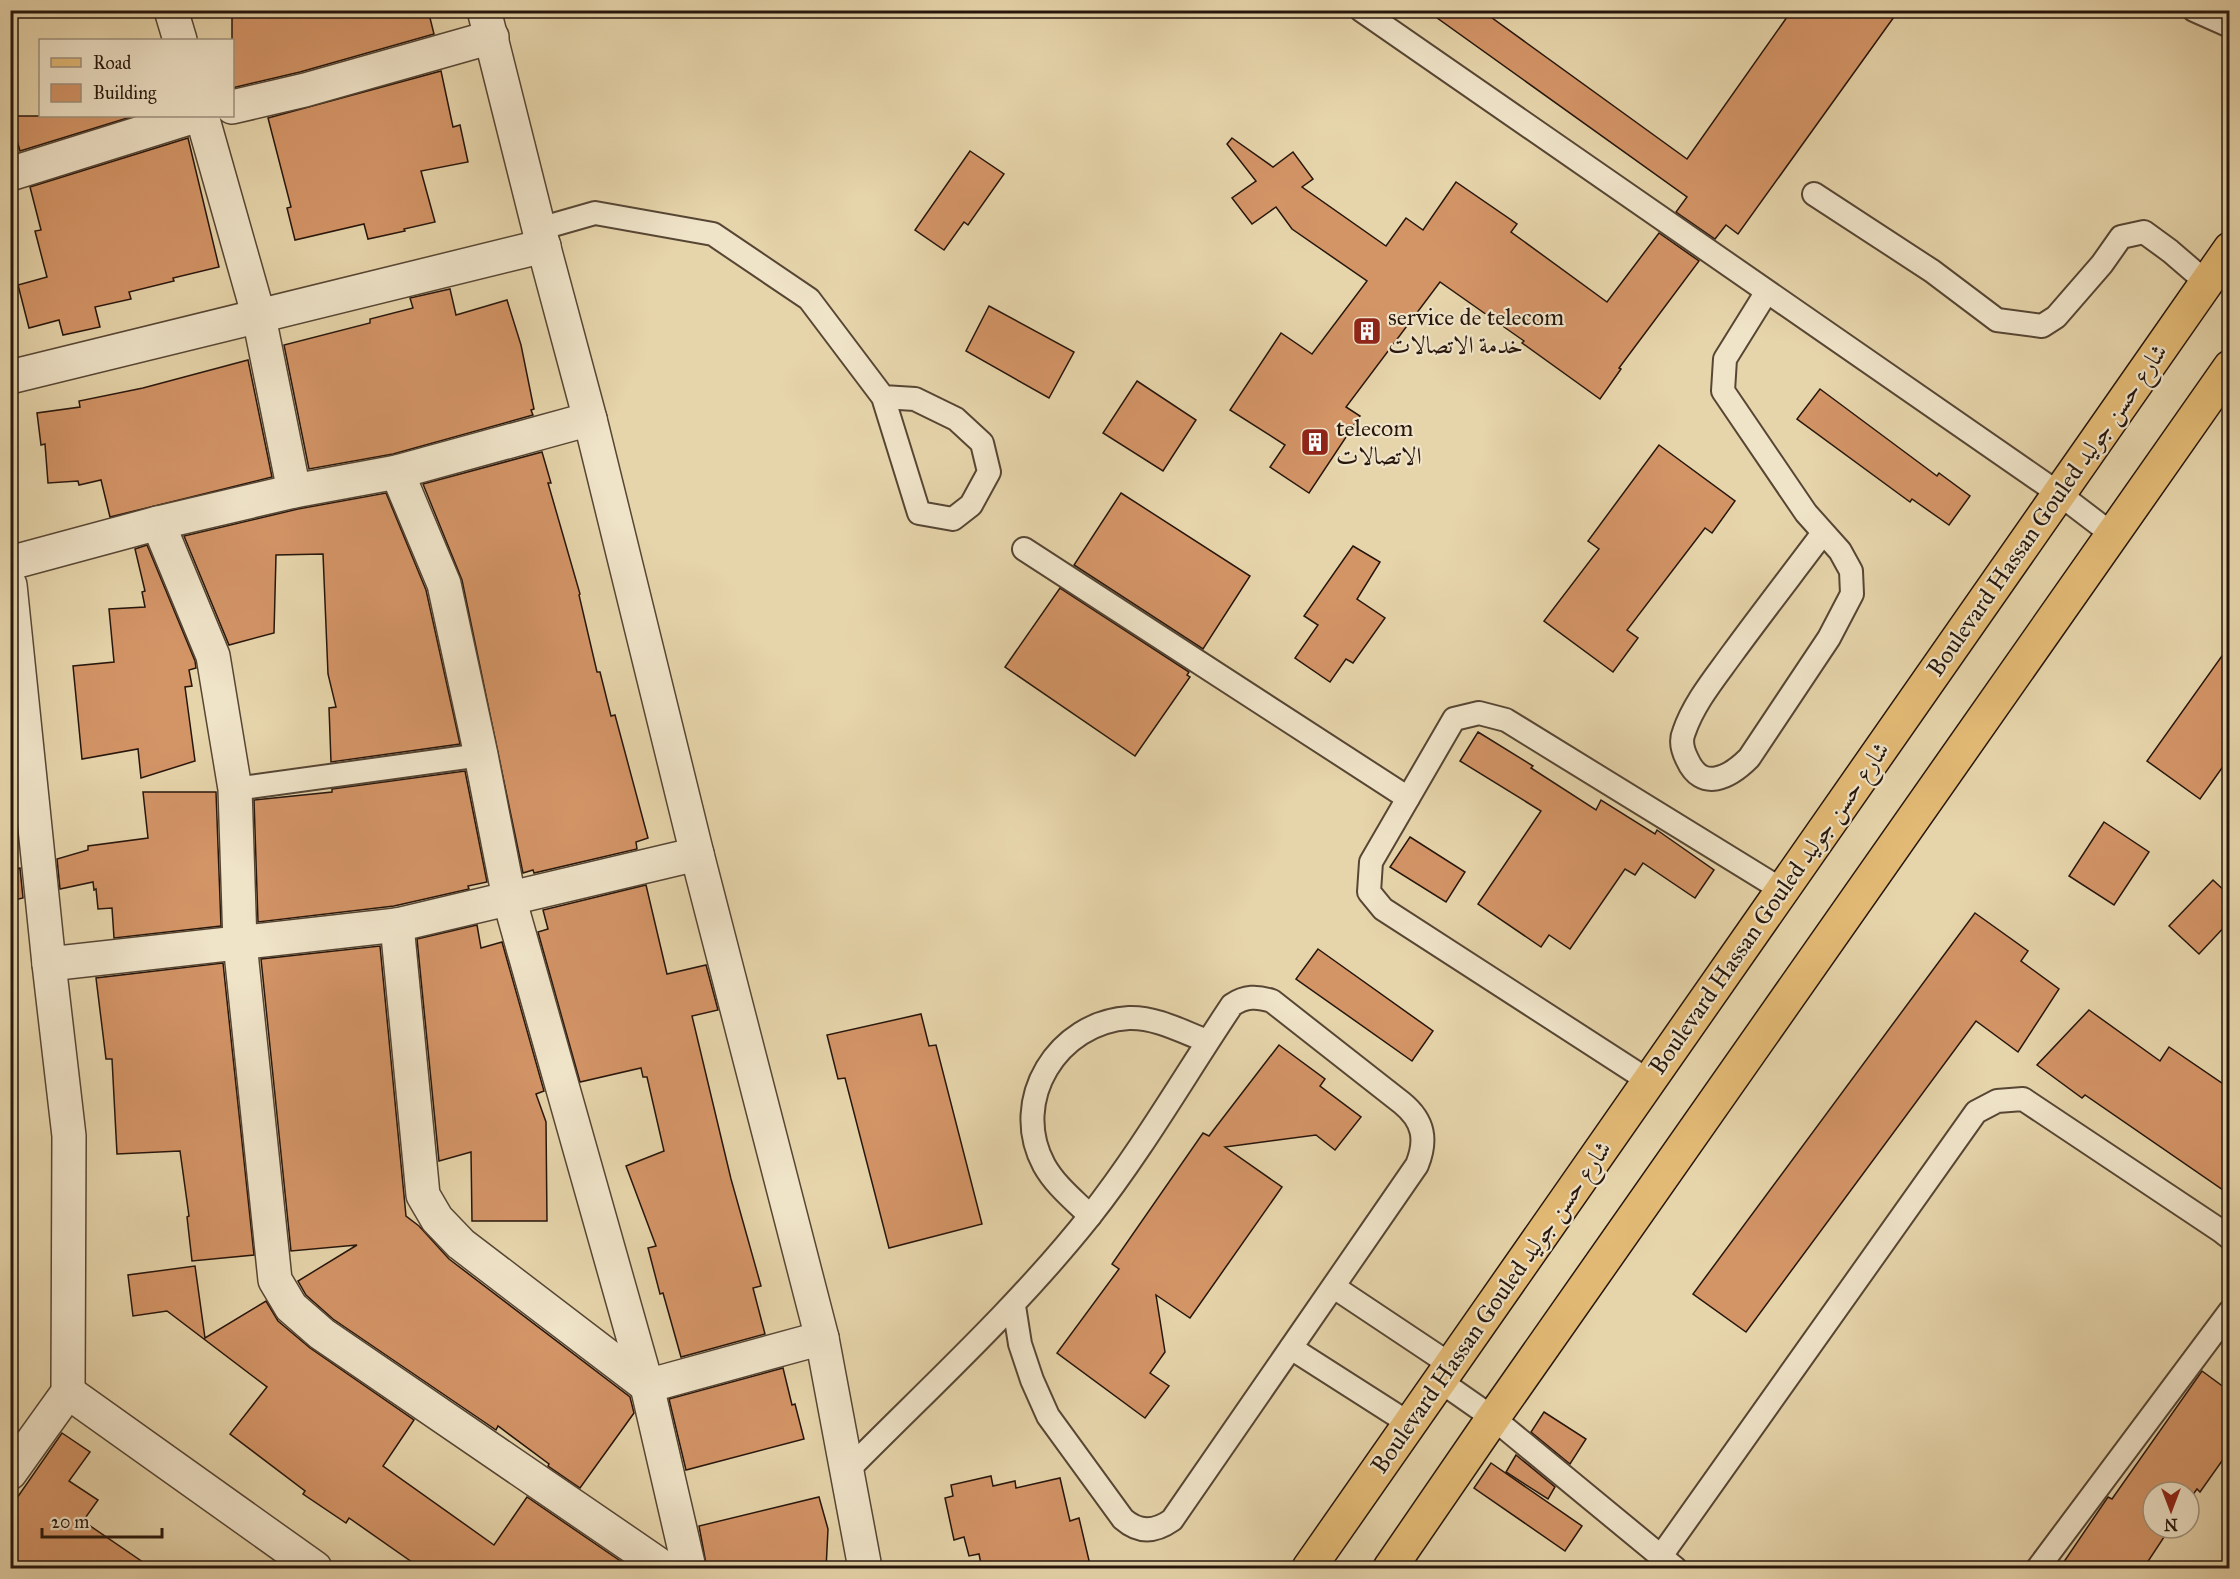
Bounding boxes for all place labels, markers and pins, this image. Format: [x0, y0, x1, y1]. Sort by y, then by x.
place label: service de telecom خدمة الاتصالات [1388, 302, 1564, 360]
building icon: service de telecom خدمة الاتصالات [1351, 315, 1383, 347]
place label: telecom الاتصالات [1336, 413, 1422, 471]
building icon: telecom الاتصالات [1299, 426, 1331, 458]

